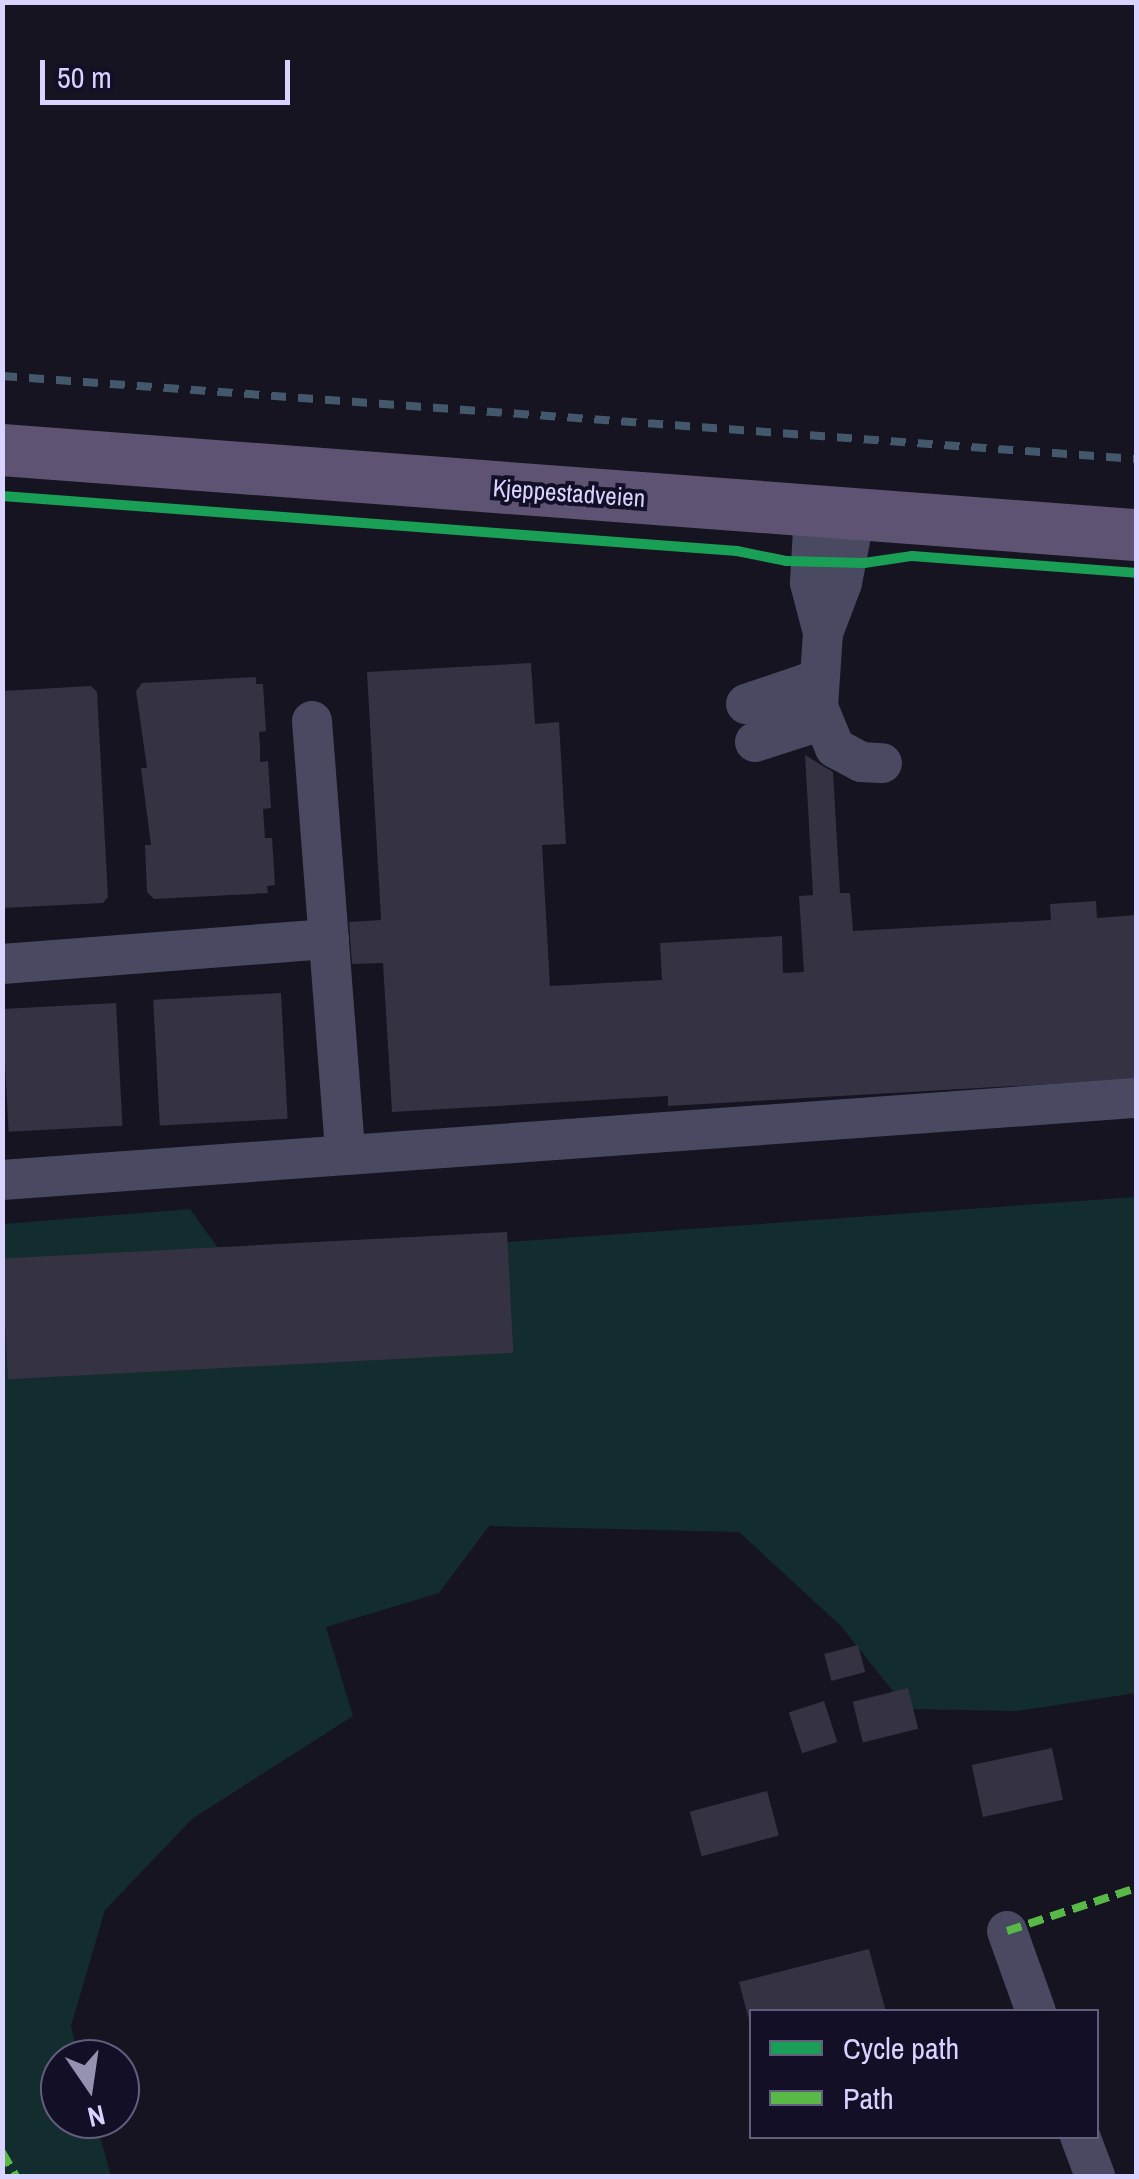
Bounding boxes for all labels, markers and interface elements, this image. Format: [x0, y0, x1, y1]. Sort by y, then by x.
scale bar [45, 40, 295, 102]
text: 50 m [57, 57, 112, 97]
street label: Kjeppestadveien [492, 473, 646, 513]
legend [749, 2009, 1099, 2139]
text: Cycle path [843, 2028, 959, 2068]
north arrow [40, 2039, 140, 2139]
text: Path [843, 2078, 894, 2118]
text: N [84, 2096, 109, 2137]

